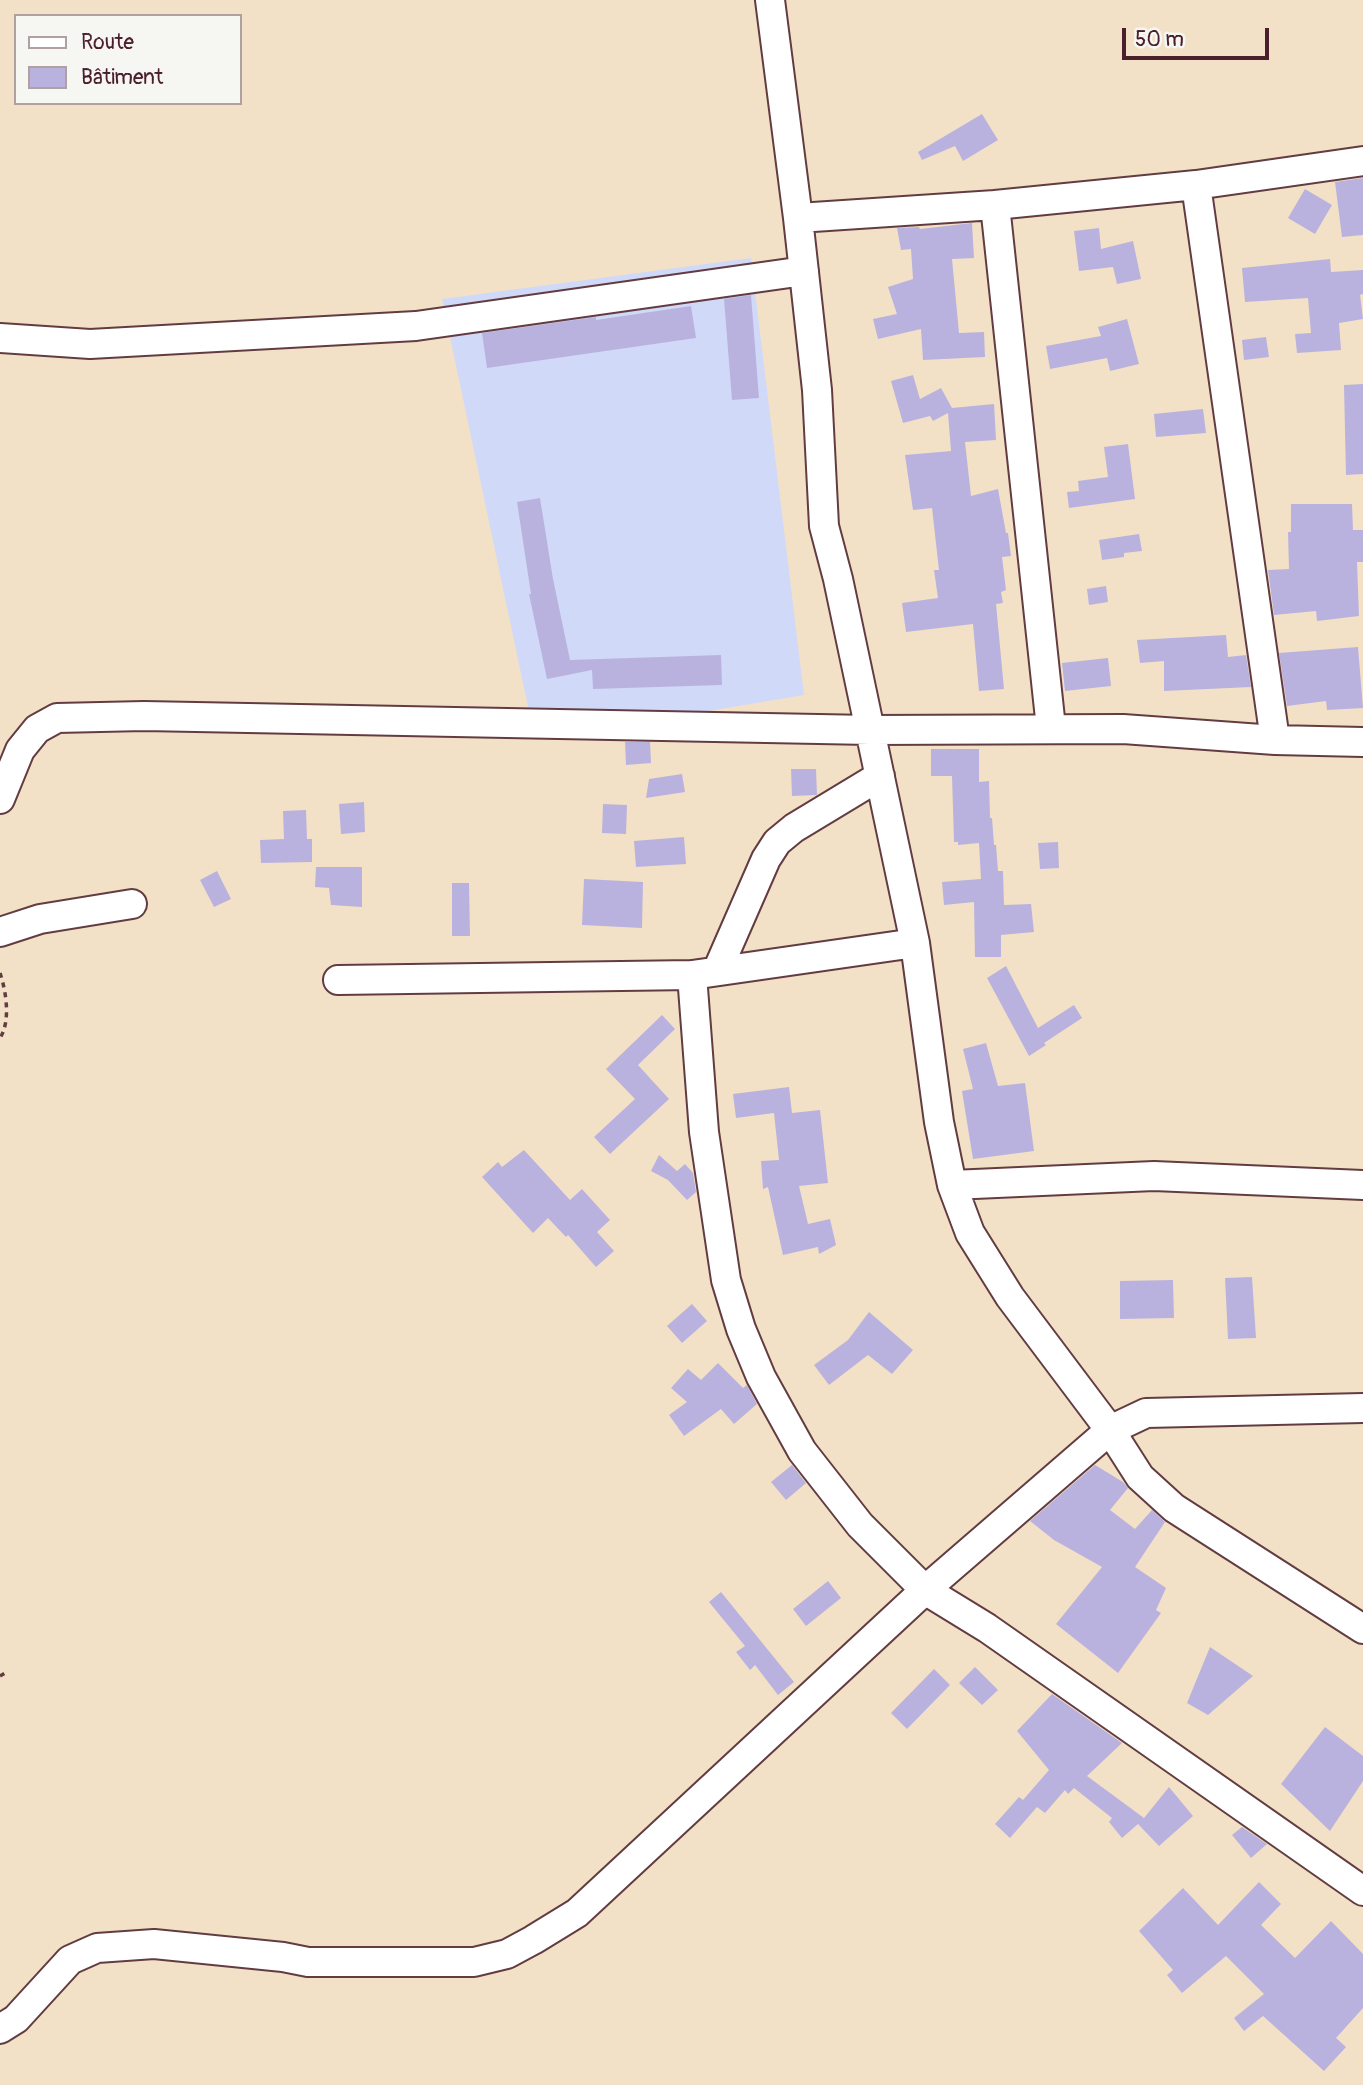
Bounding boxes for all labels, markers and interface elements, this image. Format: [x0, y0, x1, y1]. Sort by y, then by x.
legend [14, 14, 242, 105]
scale bar [1125, 14, 1272, 58]
text: 50 m [1135, 26, 1184, 53]
text: Route [81, 29, 134, 56]
text: Bâtiment [81, 64, 163, 91]

